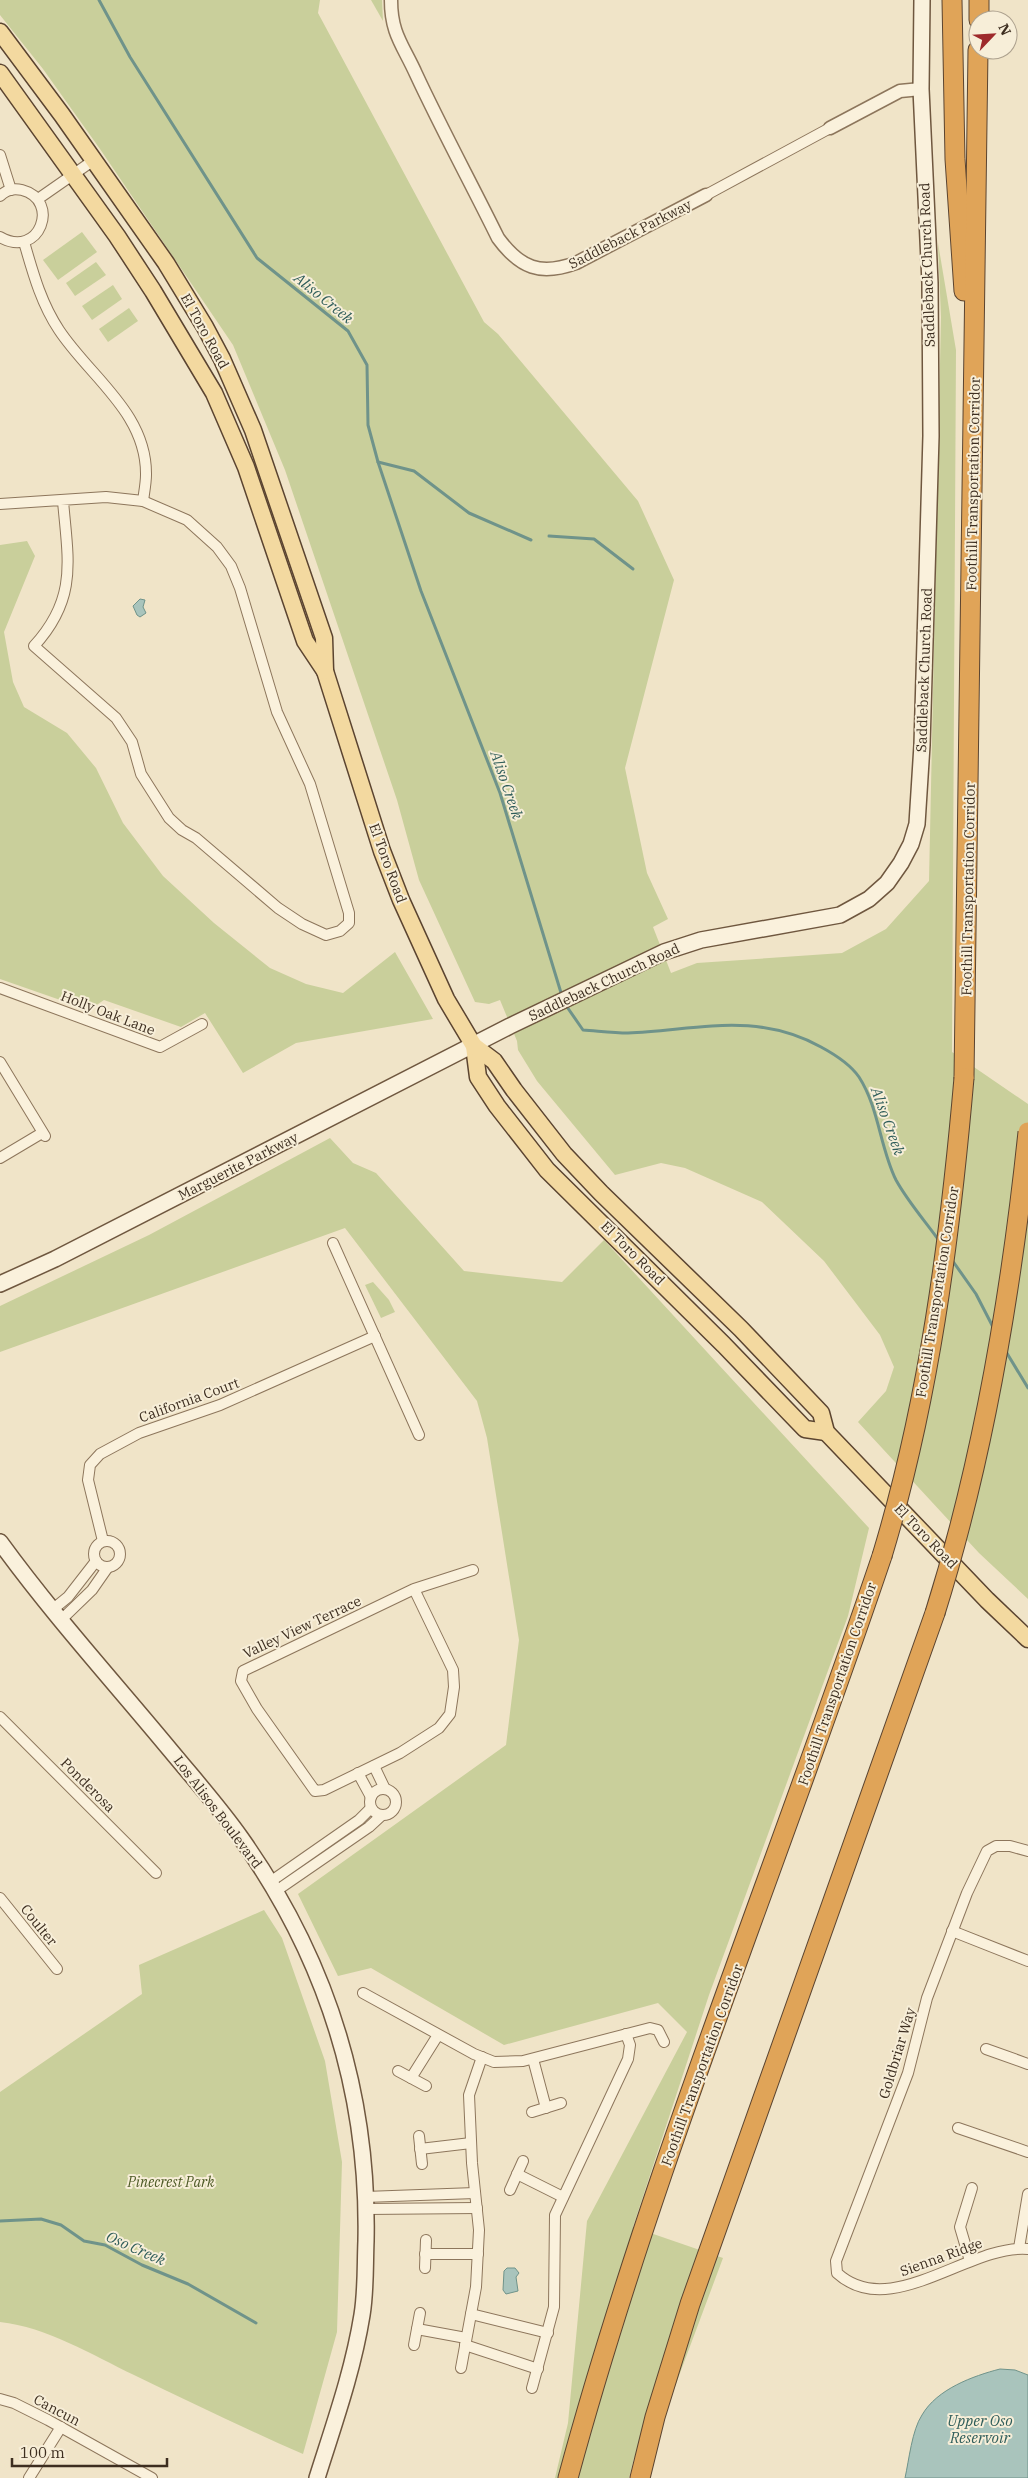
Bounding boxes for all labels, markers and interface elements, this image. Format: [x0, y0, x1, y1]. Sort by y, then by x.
north arrow [968, 10, 1018, 60]
text: N [994, 21, 1015, 38]
street label: Saddleback Church Road [915, 182, 939, 348]
street label: Saddleback Parkway [565, 195, 695, 273]
water label: Aliso Creek [290, 268, 358, 328]
street label: El Toro Road [177, 290, 233, 372]
street label: Foothill Transportation Corridor [962, 376, 984, 591]
street label: Saddleback Church Road [912, 587, 936, 753]
water label: Aliso Creek [486, 747, 528, 822]
street label: Foothill Transportation Corridor [957, 781, 979, 996]
street label: El Toro Road [365, 821, 411, 906]
street label: Saddleback Church Road [526, 939, 683, 1025]
street label: Holly Oak Lane [58, 987, 158, 1039]
water label: Aliso Creek [867, 1084, 909, 1158]
street label: Marguerite Parkway [175, 1128, 302, 1204]
street label: Foothill Transportation Corridor [911, 1184, 963, 1399]
street label: El Toro Road [597, 1217, 669, 1289]
street label: California Court [137, 1374, 241, 1426]
street label: El Toro Road [891, 1500, 962, 1573]
street label: Foothill Transportation Corridor [794, 1579, 881, 1788]
street label: Valley View Terrace [240, 1592, 364, 1662]
street label: Los Alisos Boulevard [170, 1752, 267, 1872]
street label: Ponderosa [57, 1754, 119, 1816]
street label: Coulter [17, 1901, 62, 1950]
street label: Foothill Transportation Corridor [657, 1961, 747, 2168]
street label: Goldbriar Way [875, 2005, 920, 2101]
park label: Pinecrest Park [126, 2173, 215, 2191]
water label: Oso Creek [103, 2227, 169, 2269]
street label: Sienna Ridge [897, 2234, 985, 2280]
street label: Cancun [31, 2390, 84, 2430]
water label: Upper Oso Reservoir [947, 2411, 1013, 2447]
scale bar [12, 2436, 168, 2468]
text: 100 m [20, 2443, 65, 2462]

